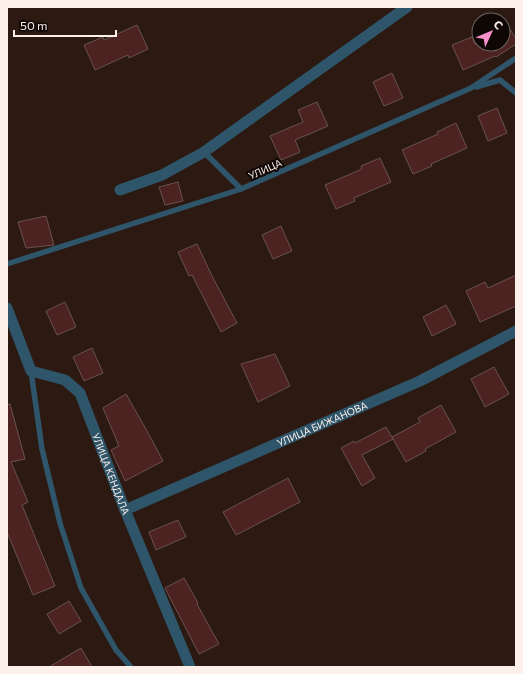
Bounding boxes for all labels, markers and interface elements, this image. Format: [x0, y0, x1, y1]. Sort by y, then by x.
scale bar [14, 12, 116, 38]
north arrow [471, 12, 511, 52]
text: С [491, 17, 506, 32]
text: 50 m [20, 18, 48, 32]
street label: УЛИЦА [246, 156, 284, 182]
street label: УЛИЦА БИЖАНОВА [275, 399, 369, 449]
street label: УЛИЦА КЕНДАЛА [90, 431, 132, 517]

